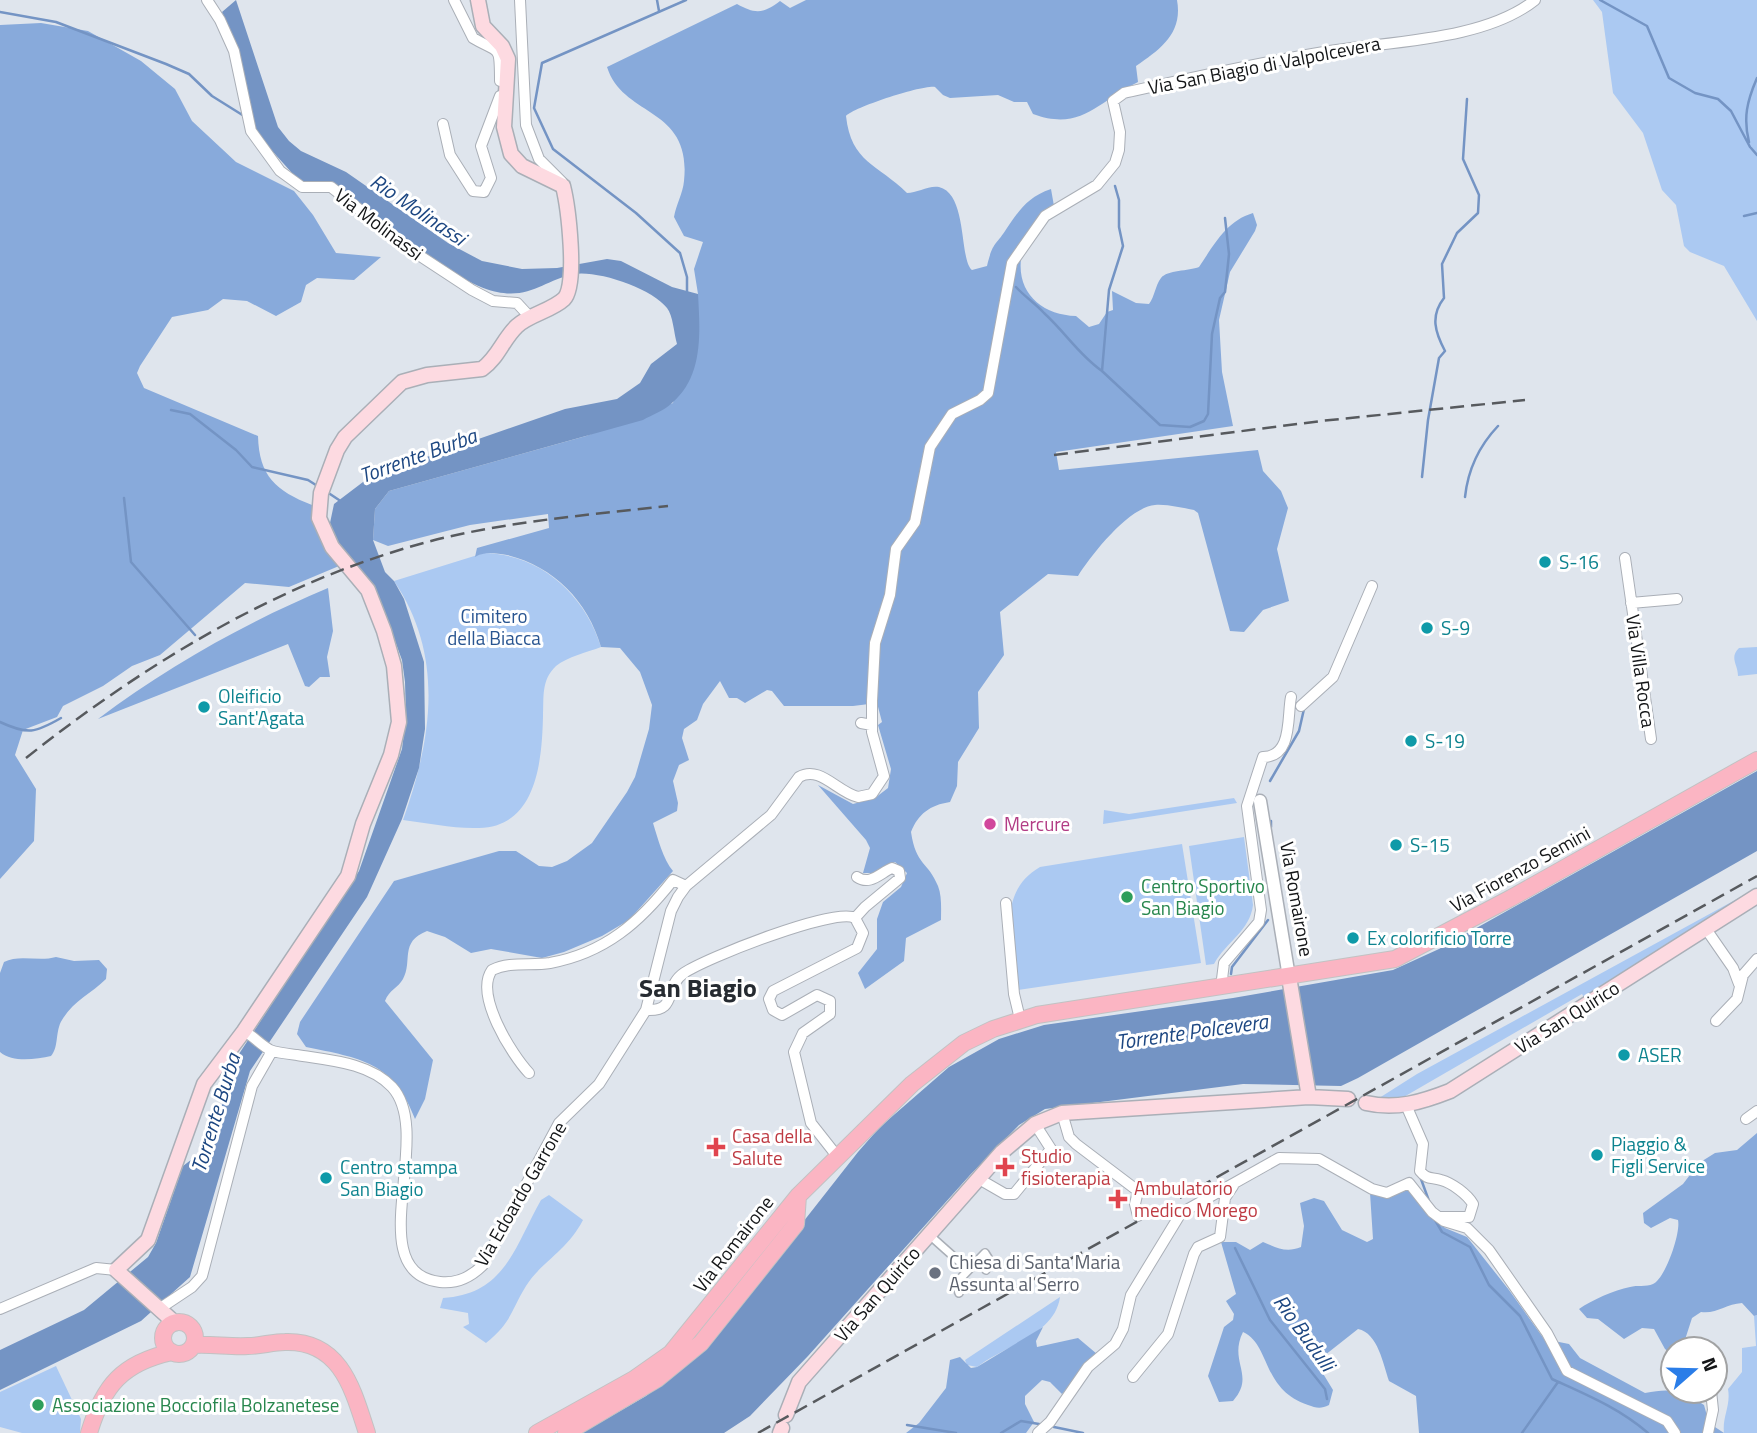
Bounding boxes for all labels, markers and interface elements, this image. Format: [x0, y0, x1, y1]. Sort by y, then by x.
street label: Via San Biagio di Valpolcevera [1145, 28, 1383, 101]
water label: Rio Molinassi [364, 165, 475, 255]
street label: Via Molinassi [329, 180, 430, 267]
water label: Torrente Burba [354, 419, 482, 491]
place label: S-16 [1559, 547, 1599, 576]
marker: S-16 [1537, 554, 1553, 570]
park label: Cimitero della Biacca [447, 601, 541, 652]
street label: Via Villa Rocca [1619, 612, 1664, 730]
place label: S-9 [1441, 613, 1470, 642]
marker: S-9 [1419, 620, 1435, 636]
place label: Oleificio Sant'Agata [218, 681, 305, 732]
marker: Oleificio Sant'Agata [196, 699, 212, 715]
place label: S-19 [1425, 726, 1465, 755]
marker: S-19 [1403, 733, 1419, 749]
place label: Mercure [1004, 809, 1070, 838]
marker: Mercure [982, 816, 998, 832]
street label: Via Fiorenzo Semini [1444, 818, 1595, 919]
place label: S-15 [1410, 830, 1450, 859]
marker: S-15 [1388, 837, 1404, 853]
street label: Via Romairone [1273, 839, 1322, 959]
place label: Centro Sportivo San Biagio [1141, 871, 1265, 922]
marker: Centro Sportivo San Biagio [1119, 889, 1135, 905]
place label: Ex colorificio Torre [1367, 923, 1512, 952]
marker: Ex colorificio Torre [1345, 930, 1361, 946]
district label: San Biagio [639, 968, 757, 1007]
street label: Via San Quirico [1509, 973, 1625, 1060]
water label: Torrente Polcevera [1114, 1004, 1271, 1057]
place label: ASER [1638, 1040, 1682, 1069]
marker: ASER [1616, 1047, 1632, 1063]
water label: Torrente Burba [182, 1048, 249, 1176]
street label: Via Edoardo Garrone [466, 1116, 573, 1272]
place label: Casa della Salute [732, 1121, 813, 1172]
place label: Piaggio & Figli Service [1611, 1129, 1705, 1180]
marker: Casa della Salute [706, 1137, 726, 1157]
place label: Studio fisioterapia [1021, 1141, 1111, 1192]
marker: Piaggio & Figli Service [1589, 1147, 1605, 1163]
place label: Centro stampa San Biagio [340, 1152, 458, 1203]
marker: Studio fisioterapia [995, 1157, 1015, 1177]
marker: Centro stampa San Biagio [318, 1170, 334, 1186]
place label: Ambulatorio medico Morego [1134, 1173, 1258, 1224]
street label: Via Romairone [685, 1189, 780, 1298]
marker: Ambulatorio medico Morego [1108, 1189, 1128, 1209]
street label: Via San Quirico [827, 1239, 927, 1348]
place label: Chiesa di Santa Maria Assunta al Serro [949, 1247, 1121, 1298]
marker: Chiesa di Santa Maria Assunta al Serro [927, 1265, 943, 1281]
water label: Rio Budulli [1266, 1287, 1345, 1380]
north arrow [1659, 1335, 1729, 1405]
text: N [1695, 1353, 1726, 1375]
place label: Associazione Bocciofila Bolzanetese [52, 1390, 339, 1419]
marker: Associazione Bocciofila Bolzanetese [30, 1397, 46, 1413]

